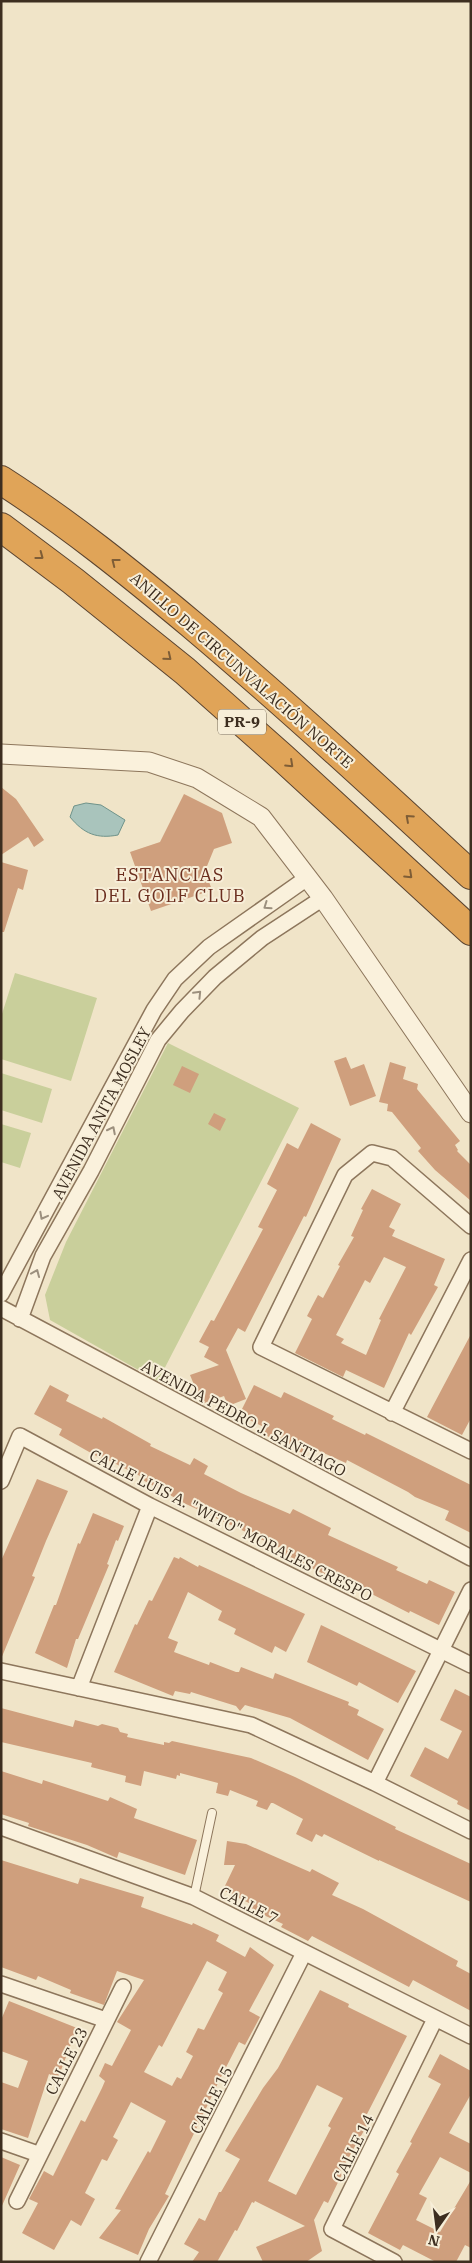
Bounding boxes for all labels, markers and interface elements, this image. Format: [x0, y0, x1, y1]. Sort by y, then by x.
one-way arrow [34, 551, 43, 559]
one-way arrow [112, 560, 121, 568]
street label: ANILLO DE CIRCUNVALACIÓN NORTE [126, 567, 358, 772]
one-way arrow [162, 652, 171, 660]
road number: PR-9 [218, 710, 266, 734]
one-way arrow [284, 758, 293, 767]
one-way arrow [406, 815, 415, 824]
district label: ESTANCIAS DEL GOLF CLUB [94, 863, 246, 907]
one-way arrow [404, 869, 413, 878]
one-way arrow [263, 900, 273, 909]
one-way arrow [193, 990, 202, 999]
street label: AVENIDA ANITA MOSLEY [47, 1023, 155, 1203]
one-way arrow [106, 1126, 116, 1135]
one-way arrow [39, 1211, 49, 1220]
one-way arrow [29, 1269, 40, 1278]
street label: AVENIDA PEDRO J. SANTIAGO [138, 1355, 350, 1481]
street label: CALLE LUIS A. "WITO" MORALES CRESPO [86, 1445, 376, 1605]
street label: CALLE 7 [216, 1882, 282, 1928]
street label: CALLE 23 [40, 2024, 92, 2098]
street label: CALLE 15 [185, 2063, 237, 2137]
street label: CALLE 14 [328, 2111, 378, 2185]
north arrow [412, 2203, 462, 2253]
text: N [426, 2231, 441, 2251]

